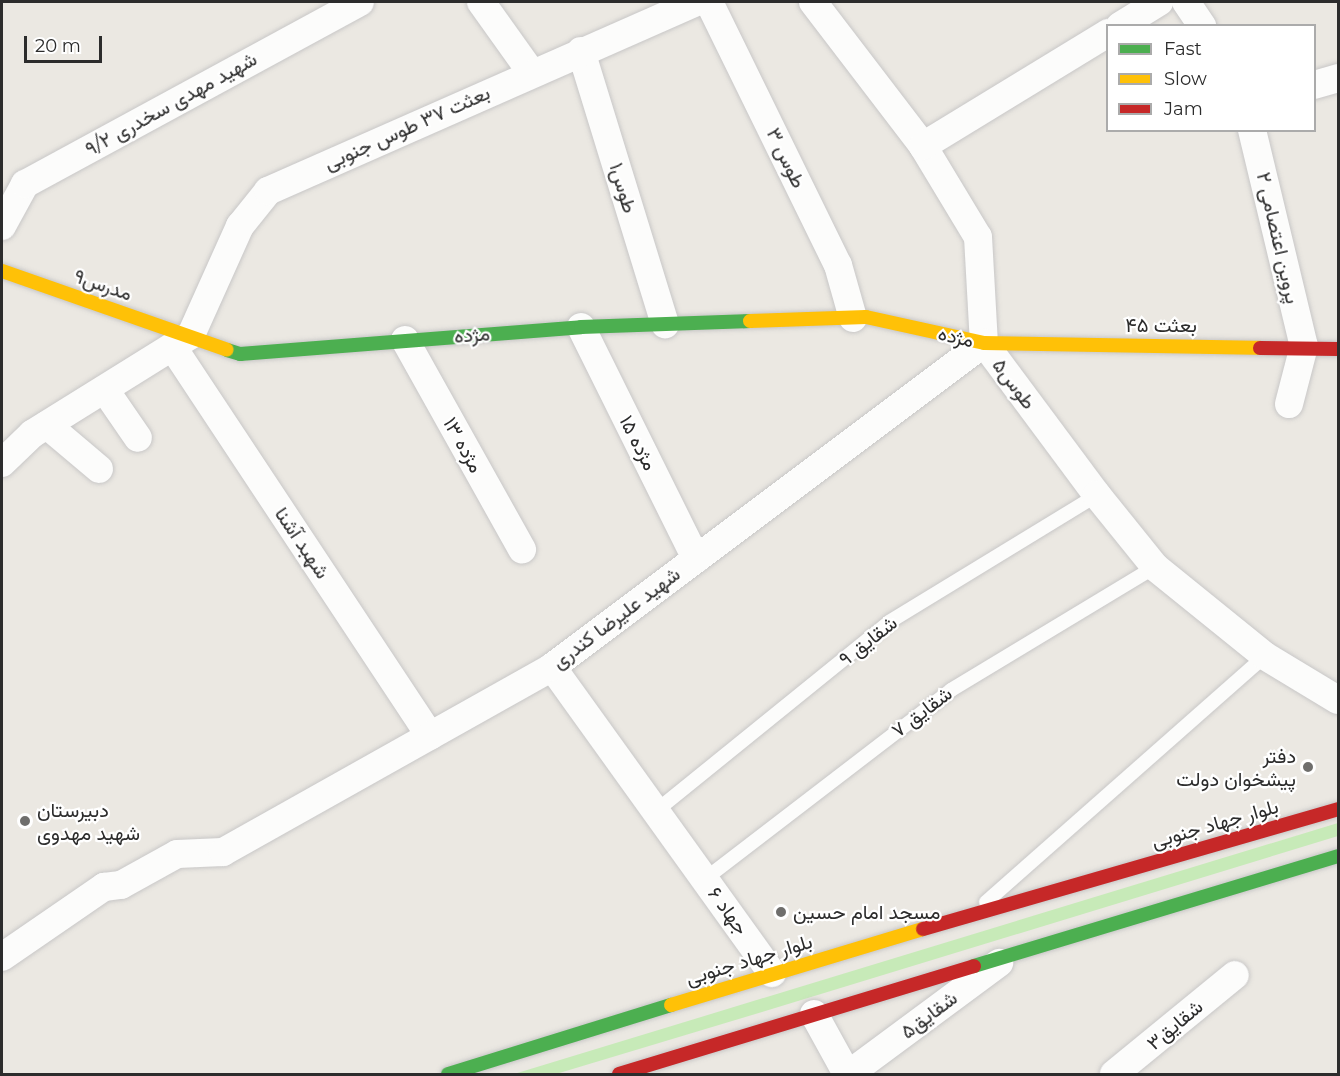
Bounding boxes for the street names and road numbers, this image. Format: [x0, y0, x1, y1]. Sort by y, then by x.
street label: شهید مهدی سخدری ۹/۲ [81, 47, 261, 161]
street label: بعثت ۳۷ طوس جنوبی [320, 81, 494, 175]
street label: طوس ۳ [761, 124, 811, 192]
street label: طوس۱ [604, 160, 642, 216]
street label: پروین اعتصامی ۲ [1251, 170, 1305, 306]
street label: مدرس۹ [71, 264, 135, 306]
street label: بعثت ۴۵ [1125, 313, 1197, 337]
street label: مژده [936, 321, 976, 353]
street label: مژده [453, 322, 491, 348]
street label: طوس۵ [987, 354, 1041, 414]
street label: مژده ۱۵ [614, 411, 662, 475]
street label: مژده ۱۳ [438, 413, 488, 477]
street label: شهبد آشنا [269, 503, 335, 583]
street label: شهید علیرضا کندری [547, 562, 685, 674]
street label: شقایق ۹ [834, 611, 902, 671]
street label: شقایق ۷ [887, 681, 957, 743]
street label: بلوار جهاد جنوبی [1149, 794, 1281, 854]
street label: جهاد ۶ [703, 882, 753, 940]
street label: بلوار جهاد جنوبی [683, 929, 815, 991]
street label: شقایق۵ [896, 986, 962, 1044]
street label: شقایق۳ [1142, 995, 1208, 1055]

